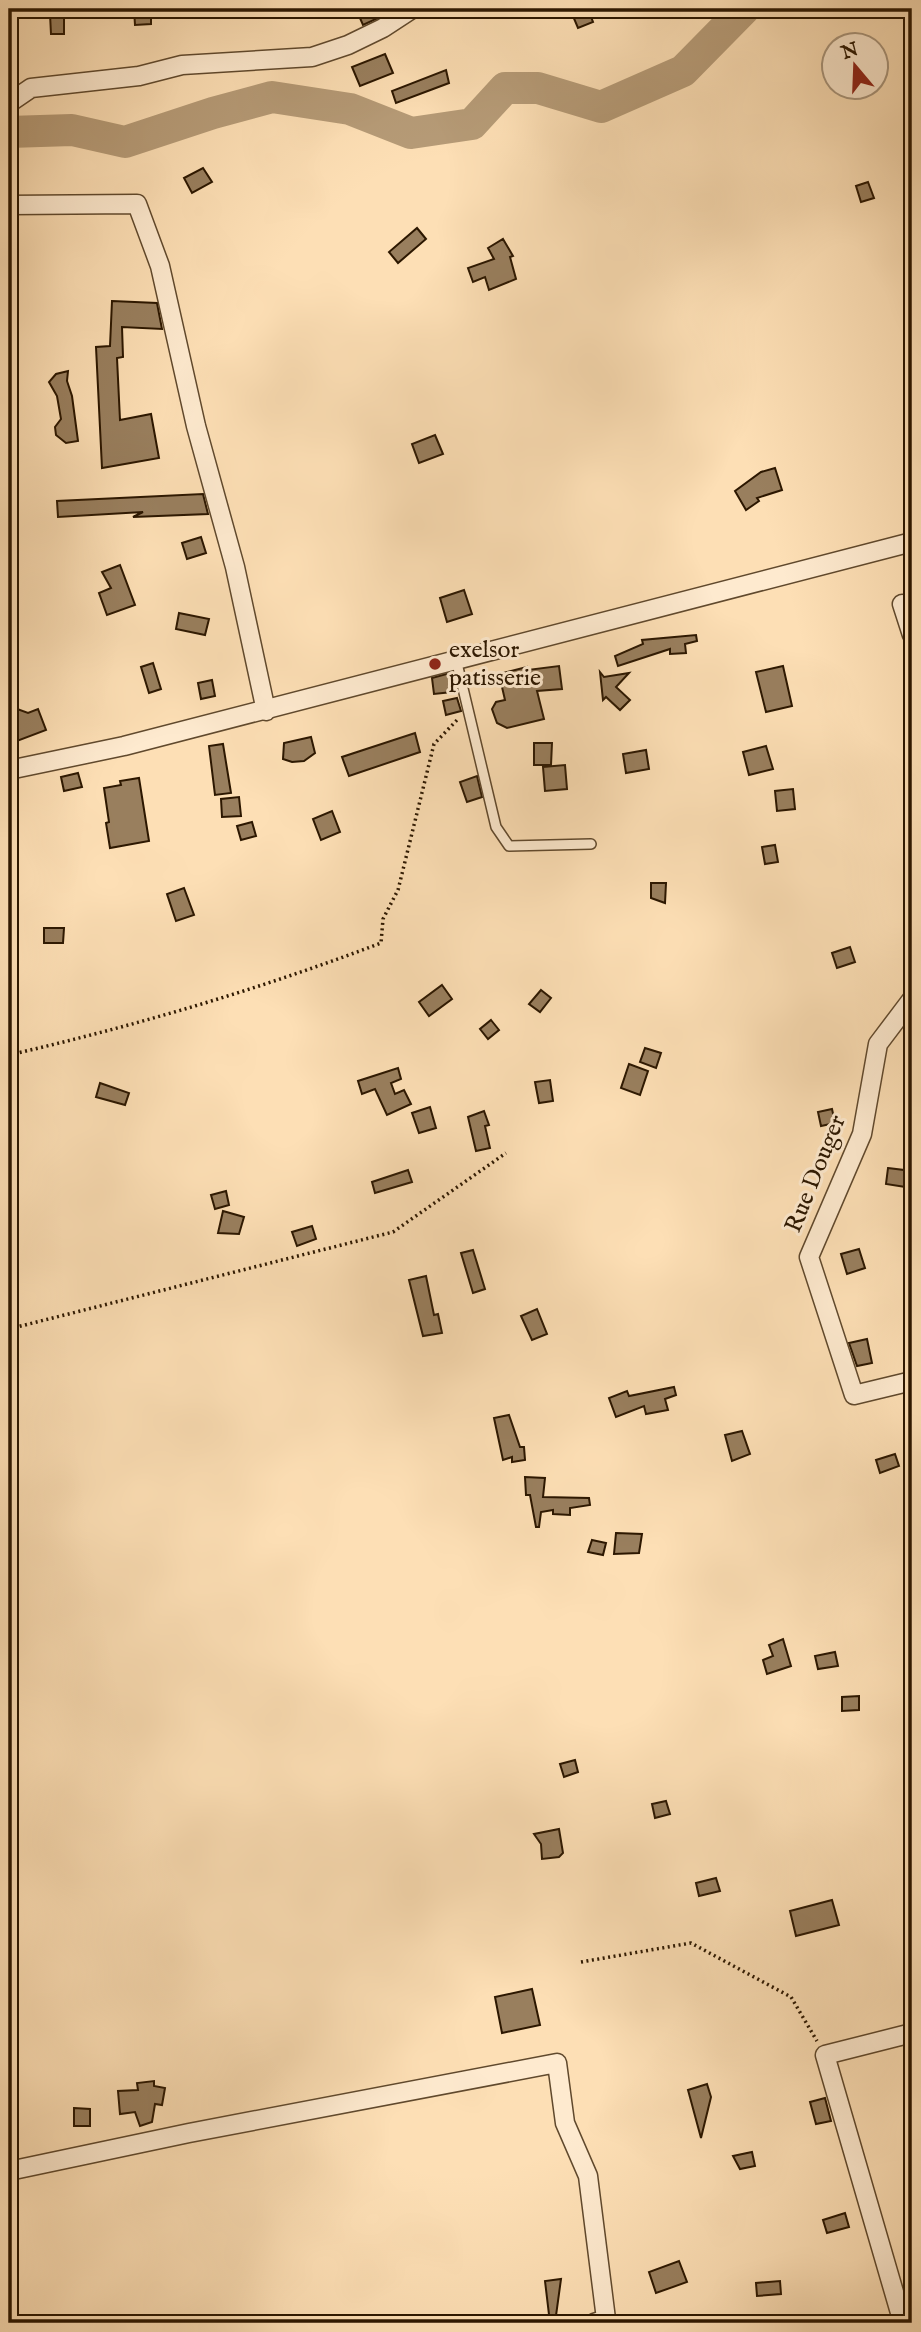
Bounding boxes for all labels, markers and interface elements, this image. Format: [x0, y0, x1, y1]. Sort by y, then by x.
north arrow [820, 32, 890, 102]
text: N [837, 38, 862, 66]
place label: exelsor patisserie [449, 635, 541, 694]
marker: exelsor patisserie [427, 656, 443, 672]
street label: Rue Douger [778, 1110, 854, 1237]

